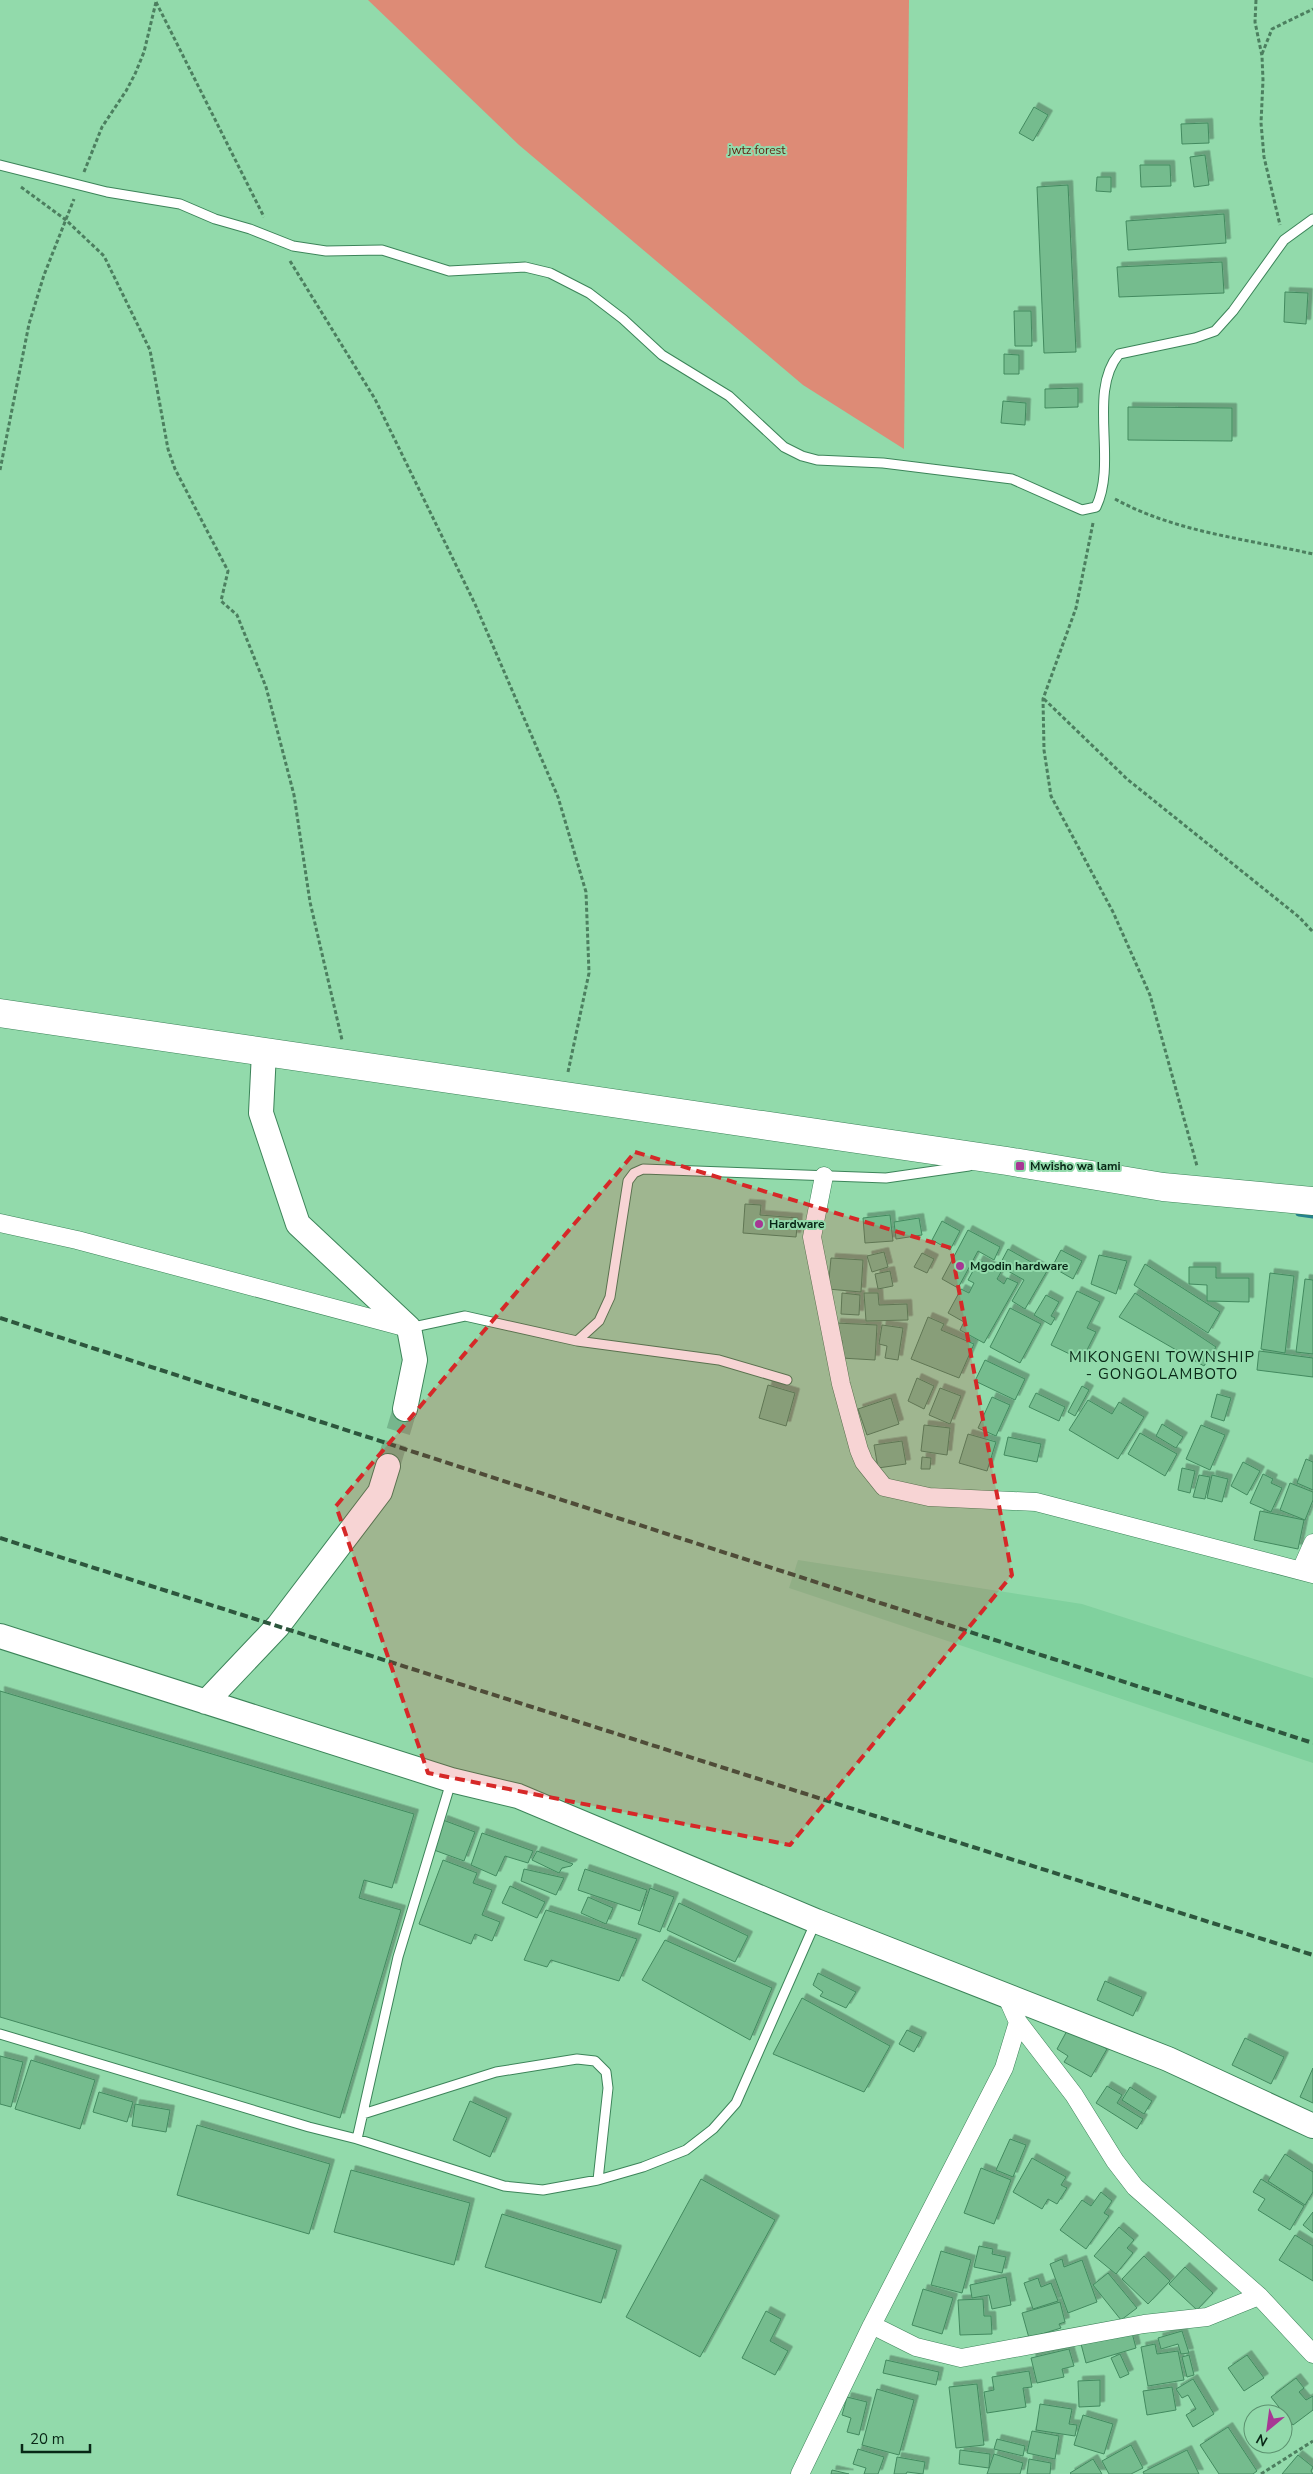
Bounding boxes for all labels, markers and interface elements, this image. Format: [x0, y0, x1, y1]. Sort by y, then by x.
park label: jwtz forest [728, 142, 786, 158]
place label: Mwisho wa lami [1030, 1158, 1121, 1174]
marker: Mwisho wa lami [1014, 1160, 1026, 1172]
place label: Hardware [769, 1216, 825, 1232]
marker: Hardware [753, 1218, 765, 1230]
place label: Mgodin hardware [970, 1258, 1069, 1274]
marker: Mgodin hardware [954, 1260, 966, 1272]
district label: MIKONGENI TOWNSHIP - GONGOLAMBOTO [1069, 1347, 1255, 1384]
north arrow [1243, 2404, 1293, 2454]
scale bar [22, 2422, 90, 2454]
text: 20 m [30, 2429, 65, 2449]
text: N [1253, 2429, 1271, 2451]

